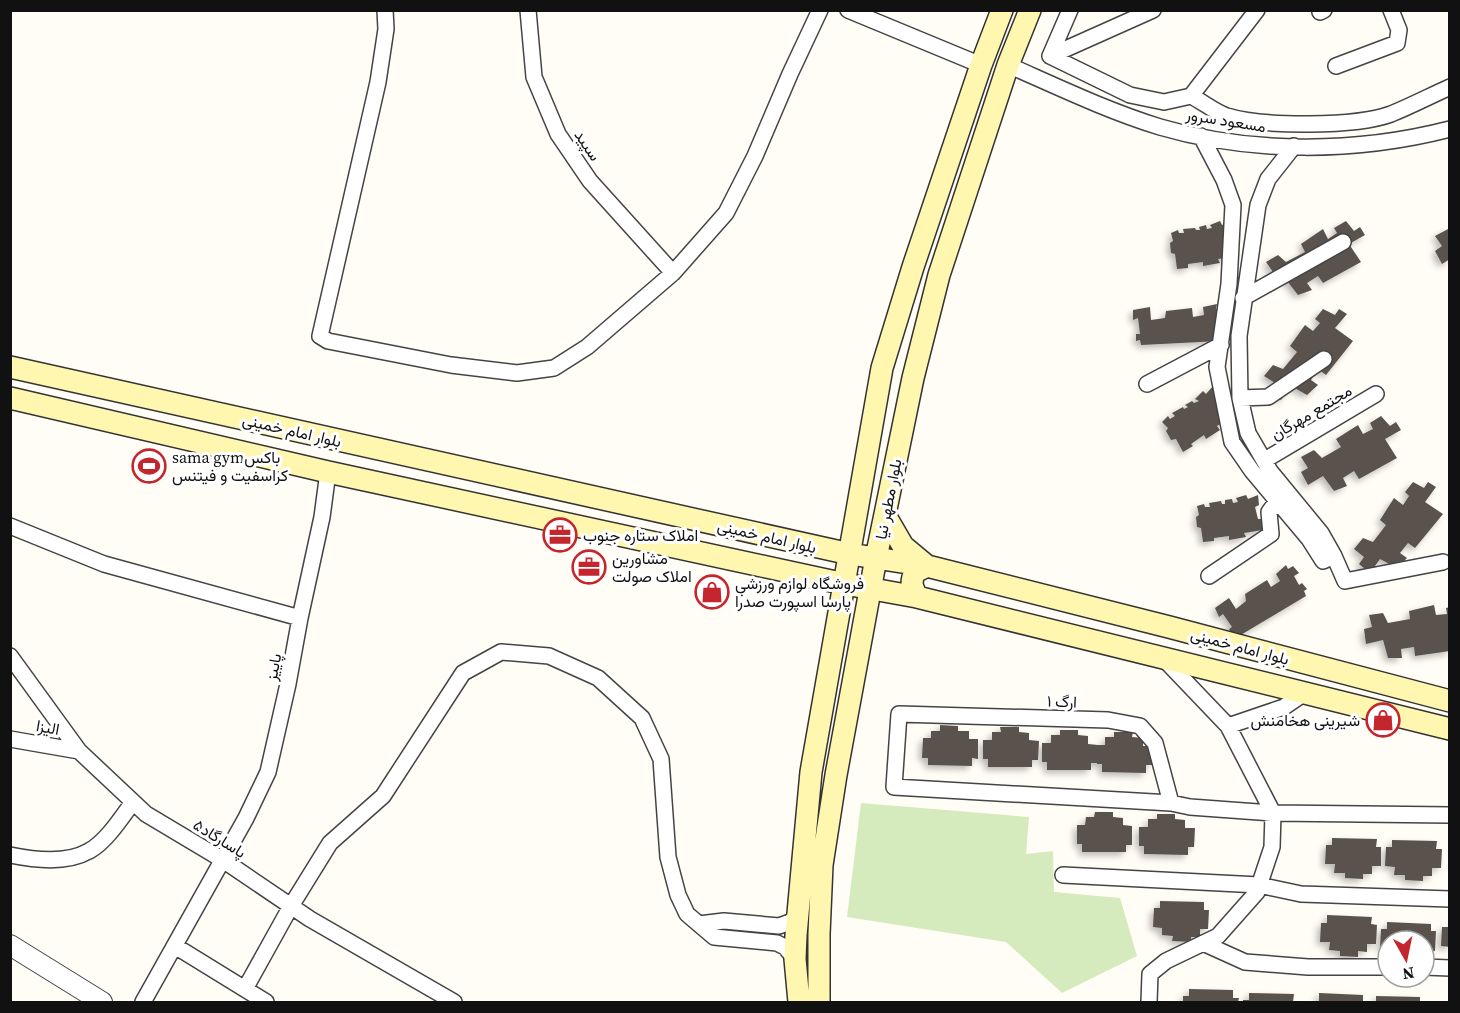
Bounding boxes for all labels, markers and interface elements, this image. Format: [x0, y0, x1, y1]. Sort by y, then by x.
street label: مسعود سرور [1183, 103, 1268, 137]
street label: سپید [569, 125, 606, 166]
street label: مجتمع مهرگان [1266, 379, 1356, 446]
street label: بلوار امام خمینی [240, 408, 344, 452]
place label: sama gymباکس کراسفیت و فیتنس [172, 446, 288, 486]
sports icon: sama gymباکس کراسفیت و فیتنس [131, 448, 167, 484]
street label: بلوار مطهر نیا [869, 457, 907, 541]
street label: بلوار امام خمینی [715, 514, 819, 558]
office icon: املاک ستاره جنوب [542, 517, 578, 553]
place label: املاک ستاره جنوب [583, 524, 698, 546]
place label: مشاورین املاک صولت [612, 547, 692, 587]
office icon: مشاورین املاک صولت [571, 549, 607, 585]
place label: فروشگاه لوازم ورزشي پارسا اسپورت صدرا [735, 572, 864, 613]
shop icon: فروشگاه لوازم ورزشي پارسا اسپورت صدرا [694, 574, 730, 610]
street label: بلوار امام خمینی [1188, 622, 1292, 670]
street label: پاییز [260, 652, 287, 683]
street label: ارگ ۱ [1047, 689, 1077, 713]
shop icon: شیرینی هخامنش [1365, 702, 1401, 738]
place label: شیرینی هخامنش [1250, 709, 1360, 731]
street label: الیزا [35, 714, 61, 740]
street label: پاسارگاد۵ [189, 813, 251, 864]
north arrow [1376, 929, 1436, 989]
text: N [1401, 962, 1416, 986]

